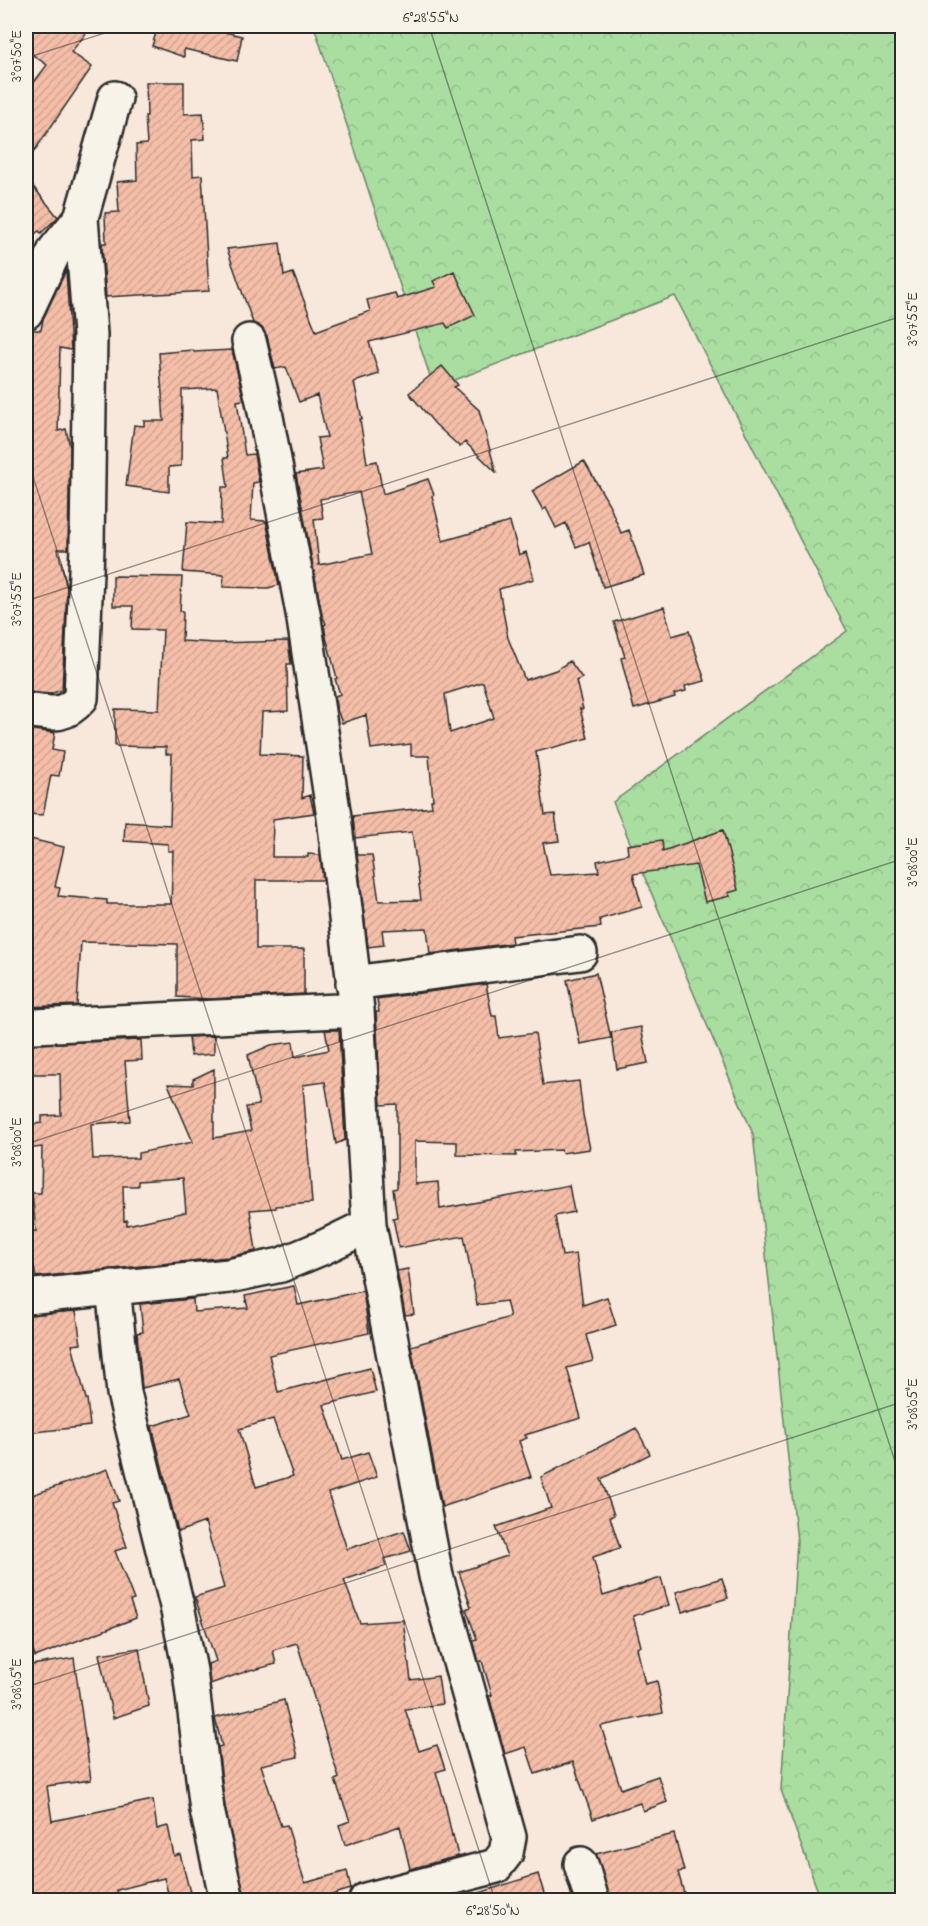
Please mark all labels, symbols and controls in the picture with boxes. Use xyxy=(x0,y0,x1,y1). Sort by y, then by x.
text: 6°28'55"N xyxy=(403,7,459,29)
text: 3°07'50"E xyxy=(6,30,28,82)
text: 3°07'55"E xyxy=(902,292,924,346)
text: 3°07'55"E xyxy=(6,572,28,626)
text: 3°08'00"E xyxy=(902,837,924,887)
text: 3°08'00"E xyxy=(6,1117,28,1167)
text: 3°08'05"E xyxy=(902,1378,924,1430)
text: 3°08'05"E xyxy=(6,1658,28,1710)
text: 6°28'50"N xyxy=(466,1900,520,1922)

